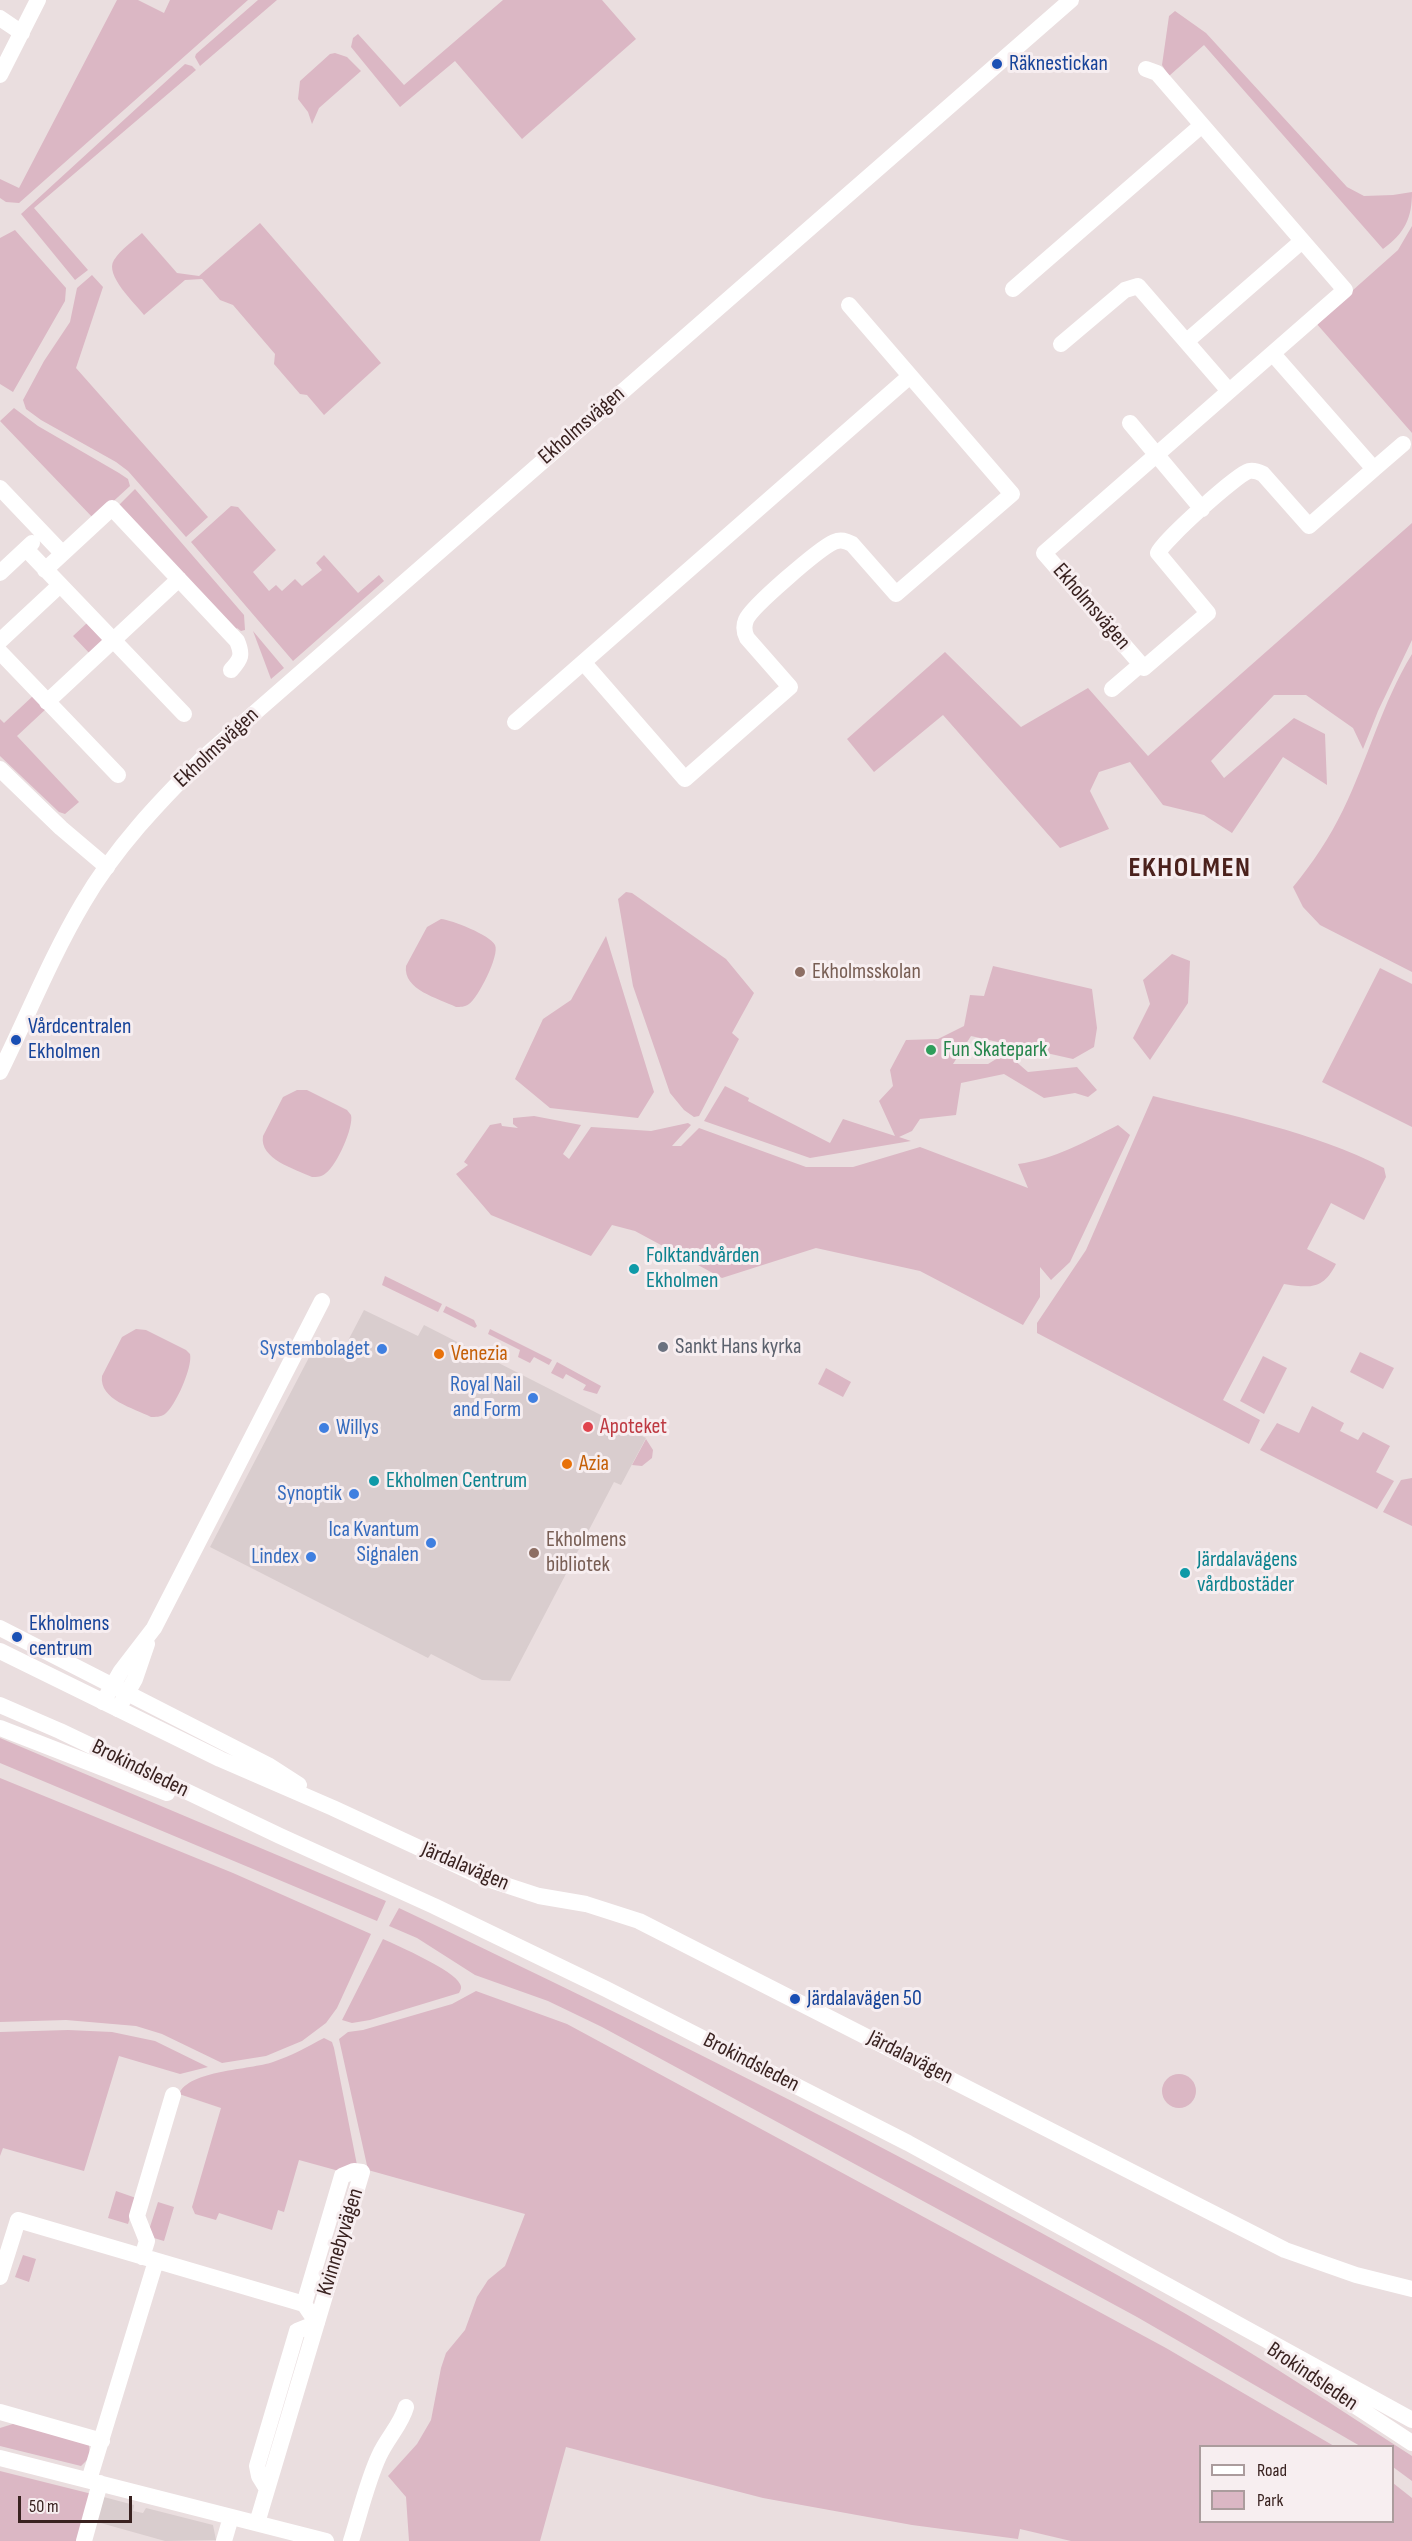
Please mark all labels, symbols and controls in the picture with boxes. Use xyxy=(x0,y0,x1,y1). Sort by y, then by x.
place label: Räknestickan xyxy=(1009,51,1108,77)
marker: Räknestickan xyxy=(990,57,1004,71)
street label: Ekholmsvägen xyxy=(533,381,631,471)
street label: Ekholmsvägen xyxy=(1046,558,1136,656)
street label: Ekholmsvägen xyxy=(169,702,265,794)
district label: EKHOLMEN xyxy=(1128,852,1252,886)
place label: Ekholmsskolan xyxy=(812,959,921,985)
marker: Ekholmsskolan xyxy=(793,965,807,979)
place label: Vårdcentralen Ekholmen xyxy=(28,1014,131,1066)
marker: Vårdcentralen Ekholmen xyxy=(9,1033,23,1047)
place label: Fun Skatepark xyxy=(943,1037,1047,1063)
marker: Fun Skatepark xyxy=(924,1043,938,1057)
place label: Folktandvården Ekholmen xyxy=(646,1243,759,1294)
marker: Folktandvården Ekholmen xyxy=(627,1262,641,1276)
place label: Sankt Hans kyrka xyxy=(675,1334,801,1360)
place label: Systembolaget xyxy=(260,1336,370,1362)
marker: Sankt Hans kyrka xyxy=(656,1340,670,1354)
place label: Venezia xyxy=(451,1341,508,1367)
marker: Systembolaget xyxy=(375,1342,389,1356)
marker: Venezia xyxy=(432,1347,446,1361)
place label: Royal Nail and Form xyxy=(450,1372,521,1424)
marker: Royal Nail and Form xyxy=(526,1391,540,1405)
place label: Apoteket xyxy=(600,1414,667,1440)
place label: Willys xyxy=(336,1415,379,1441)
marker: Apoteket xyxy=(581,1420,595,1434)
marker: Willys xyxy=(317,1421,331,1435)
place label: Azia xyxy=(579,1451,609,1477)
marker: Azia xyxy=(560,1457,574,1471)
place label: Ekholmen Centrum xyxy=(386,1468,527,1494)
marker: Ekholmen Centrum xyxy=(367,1474,381,1488)
place label: Synoptik xyxy=(277,1481,342,1507)
marker: Synoptik xyxy=(347,1487,361,1501)
place label: Ica Kvantum Signalen xyxy=(328,1517,419,1568)
place label: Ekholmens bibliotek xyxy=(546,1527,626,1579)
marker: Ica Kvantum Signalen xyxy=(424,1536,438,1550)
place label: Lindex xyxy=(251,1544,299,1570)
marker: Ekholmens bibliotek xyxy=(527,1546,541,1560)
place label: Järdalavägens vårdbostäder xyxy=(1197,1547,1297,1598)
marker: Lindex xyxy=(304,1550,318,1564)
marker: Järdalavägens vårdbostäder xyxy=(1178,1566,1192,1580)
place label: Ekholmens centrum xyxy=(29,1611,109,1663)
marker: Ekholmens centrum xyxy=(10,1630,24,1644)
street label: Brokindsleden xyxy=(87,1734,193,1804)
street label: Järdalavägen xyxy=(417,1837,513,1897)
place label: Järdalavägen 50 xyxy=(807,1986,922,2012)
marker: Järdalavägen 50 xyxy=(788,1992,802,2006)
street label: Järdalavägen xyxy=(863,2025,957,2091)
street label: Brokindsleden xyxy=(699,2028,803,2098)
street label: Kvinnebyvägen xyxy=(312,2185,370,2299)
street label: Brokindsleden xyxy=(1261,2337,1363,2417)
legend xyxy=(1199,2445,1394,2523)
text: Road xyxy=(1257,2460,1287,2481)
scale bar xyxy=(21,2484,135,2522)
text: Park xyxy=(1257,2490,1283,2511)
text: 50 m xyxy=(29,2496,59,2517)

